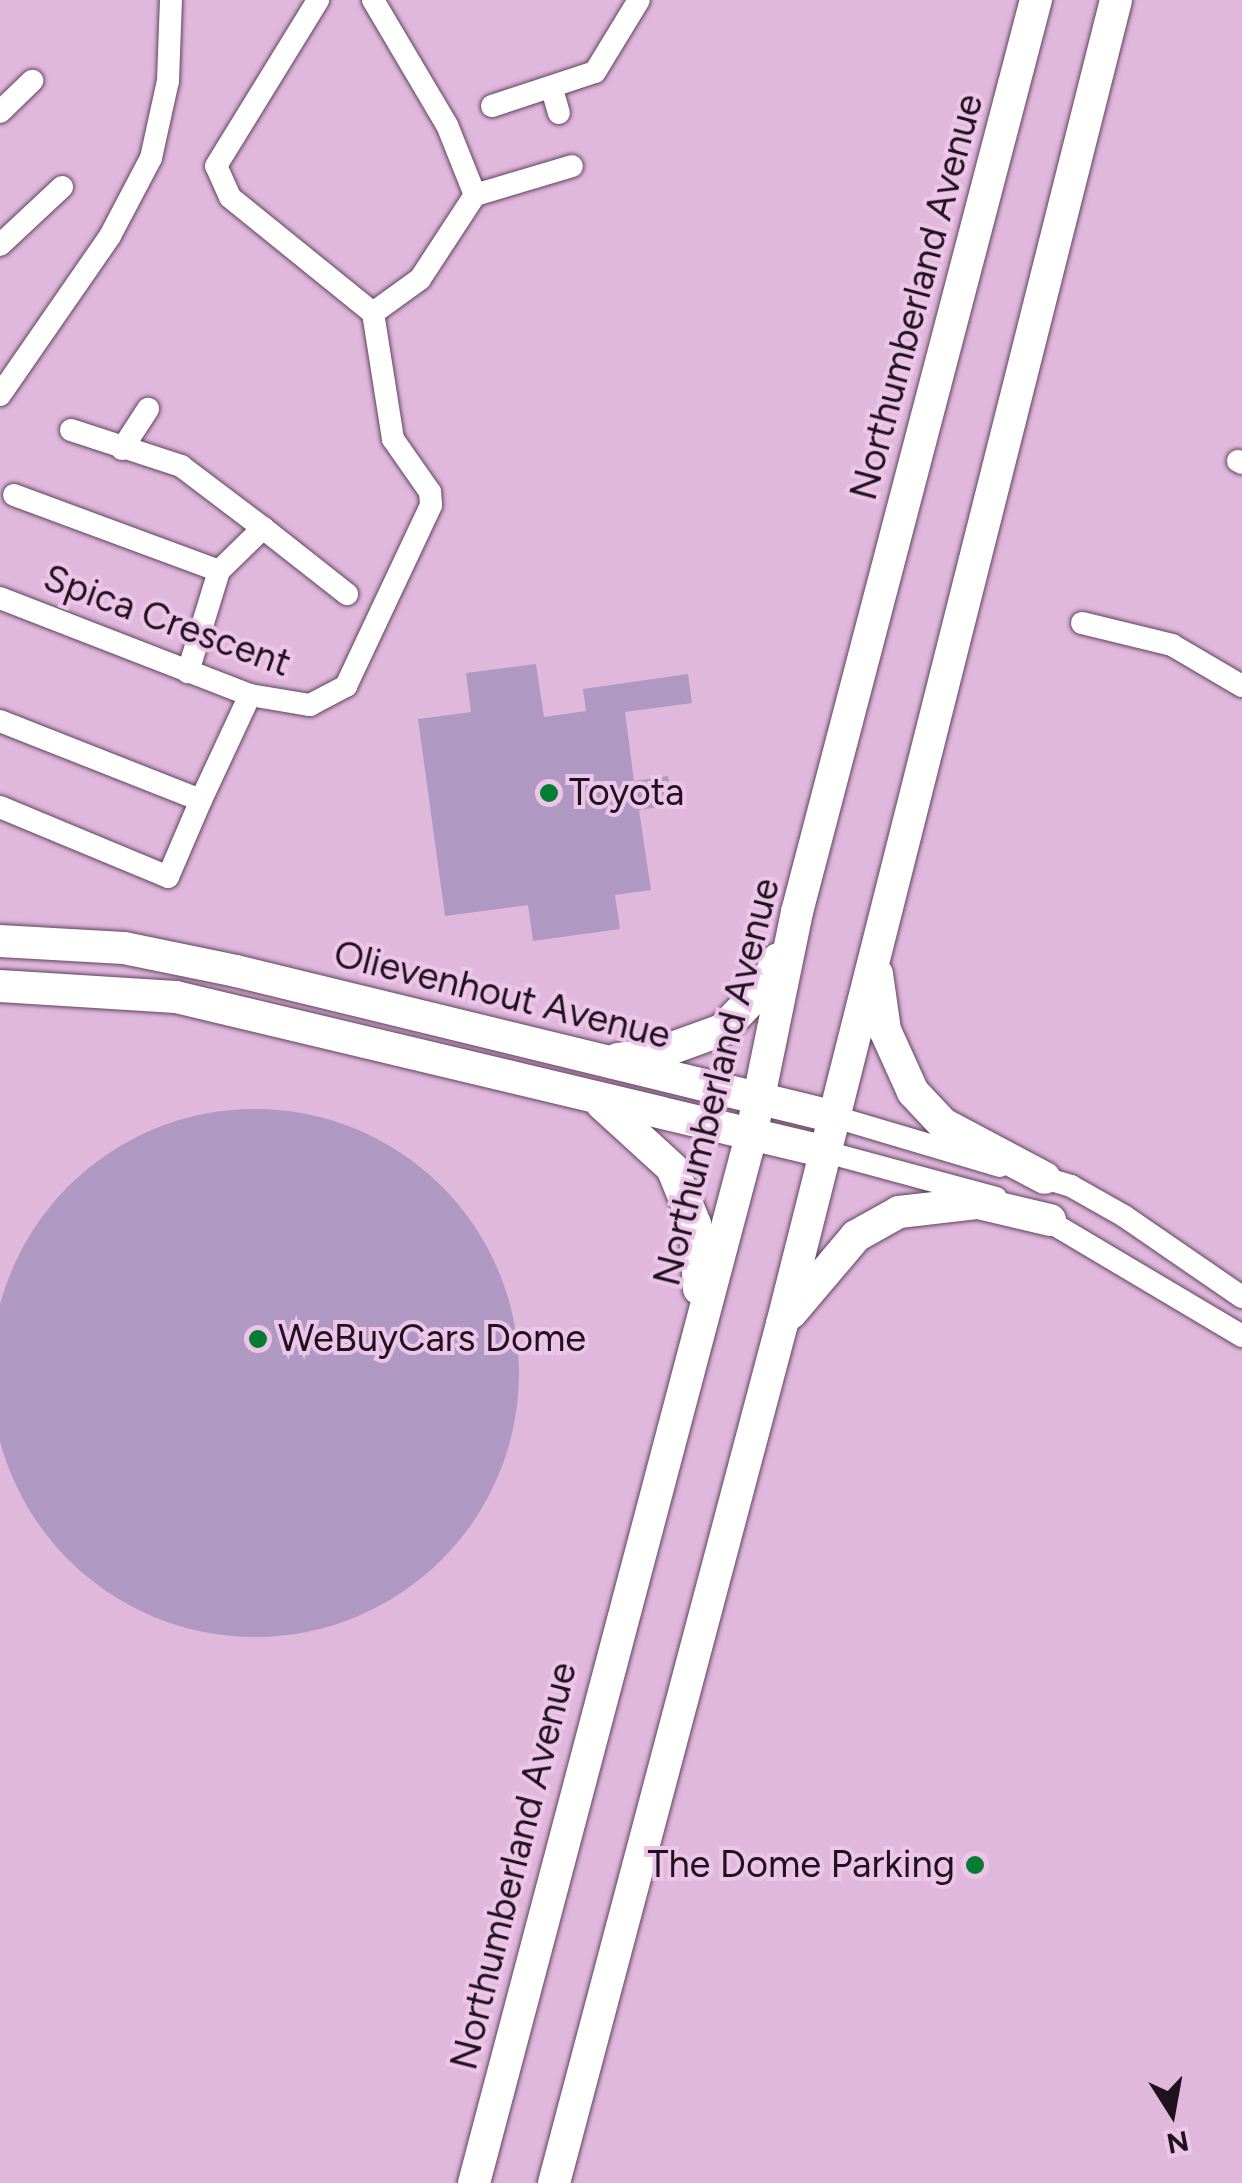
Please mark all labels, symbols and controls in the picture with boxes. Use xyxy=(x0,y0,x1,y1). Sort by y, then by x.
street label: Northumberland Avenue xyxy=(841,89,993,505)
street label: Spica Crescent xyxy=(37,555,297,687)
place label: Toyota xyxy=(569,770,684,816)
marker: Toyota xyxy=(538,782,560,804)
street label: Northumberland Avenue xyxy=(644,874,790,1290)
street label: Olievenhout Avenue xyxy=(329,931,675,1059)
place label: WeBuyCars Dome xyxy=(278,1316,586,1362)
marker: WeBuyCars Dome xyxy=(247,1328,269,1350)
street label: Northumberland Avenue xyxy=(441,1658,587,2074)
place label: The Dome Parking xyxy=(647,1842,955,1888)
marker: The Dome Parking xyxy=(964,1854,986,1876)
north arrow xyxy=(1122,2063,1222,2163)
text: N xyxy=(1164,2124,1192,2161)

